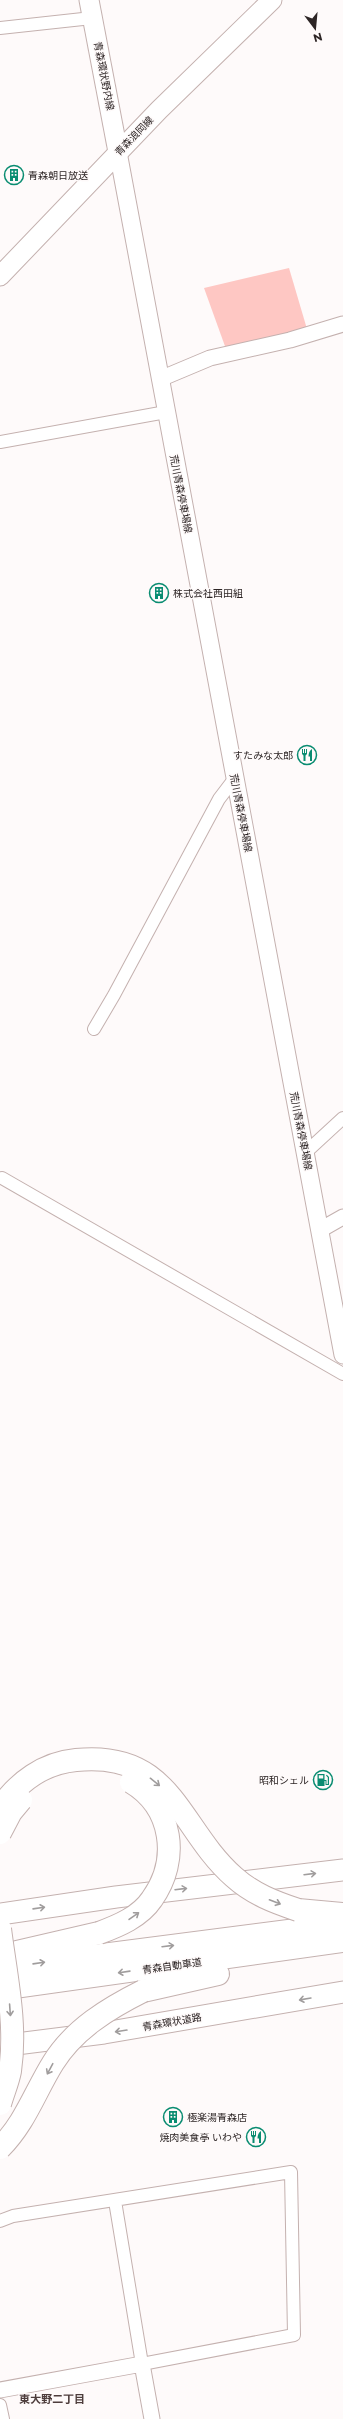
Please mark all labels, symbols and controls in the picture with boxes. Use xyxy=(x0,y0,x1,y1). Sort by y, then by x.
north arrow xyxy=(295,8,335,48)
text: N xyxy=(312,30,324,46)
street label: 青森環状野内線 xyxy=(91,40,117,112)
street label: 青森浪岡線 xyxy=(112,114,156,158)
building icon: 青森朝日放送 xyxy=(3,164,25,186)
place label: 青森朝日放送 xyxy=(28,169,88,182)
street label: 荒川青森停車場線 xyxy=(167,453,195,535)
building icon: 株式会社西田組 xyxy=(148,582,170,604)
place label: 株式会社西田組 xyxy=(173,587,243,600)
restaurant icon: すたみな太郎 xyxy=(296,744,318,766)
place label: すたみな太郎 xyxy=(233,749,293,762)
street label: 荒川青森停車場線 xyxy=(227,772,255,854)
street label: 荒川青森停車場線 xyxy=(287,1090,315,1172)
fuel station icon: 昭和シェル xyxy=(312,1769,334,1791)
place label: 昭和シェル xyxy=(259,1774,309,1787)
one-way arrow xyxy=(150,1778,161,1786)
one-way arrow xyxy=(303,1870,316,1877)
one-way arrow xyxy=(174,1885,187,1893)
one-way arrow xyxy=(268,1898,280,1906)
one-way arrow xyxy=(32,1904,45,1912)
one-way arrow xyxy=(128,1912,139,1920)
one-way arrow xyxy=(161,1942,174,1950)
street label: 青森自動車道 xyxy=(141,1955,203,1977)
one-way arrow xyxy=(32,1959,45,1967)
one-way arrow xyxy=(118,1968,131,1976)
one-way arrow xyxy=(299,1995,312,2003)
one-way arrow xyxy=(7,2003,14,2016)
street label: 青森環状道路 xyxy=(141,2010,203,2034)
one-way arrow xyxy=(115,2027,128,2035)
one-way arrow xyxy=(46,2062,53,2074)
building icon: 極楽湯青森店 xyxy=(162,2106,184,2128)
place label: 極楽湯青森店 xyxy=(187,2111,247,2124)
restaurant icon: 焼肉美食亭 いわや xyxy=(245,2126,267,2148)
place label: 焼肉美食亭 いわや xyxy=(159,2131,242,2144)
district label: 東大野二丁目 xyxy=(19,2392,85,2406)

